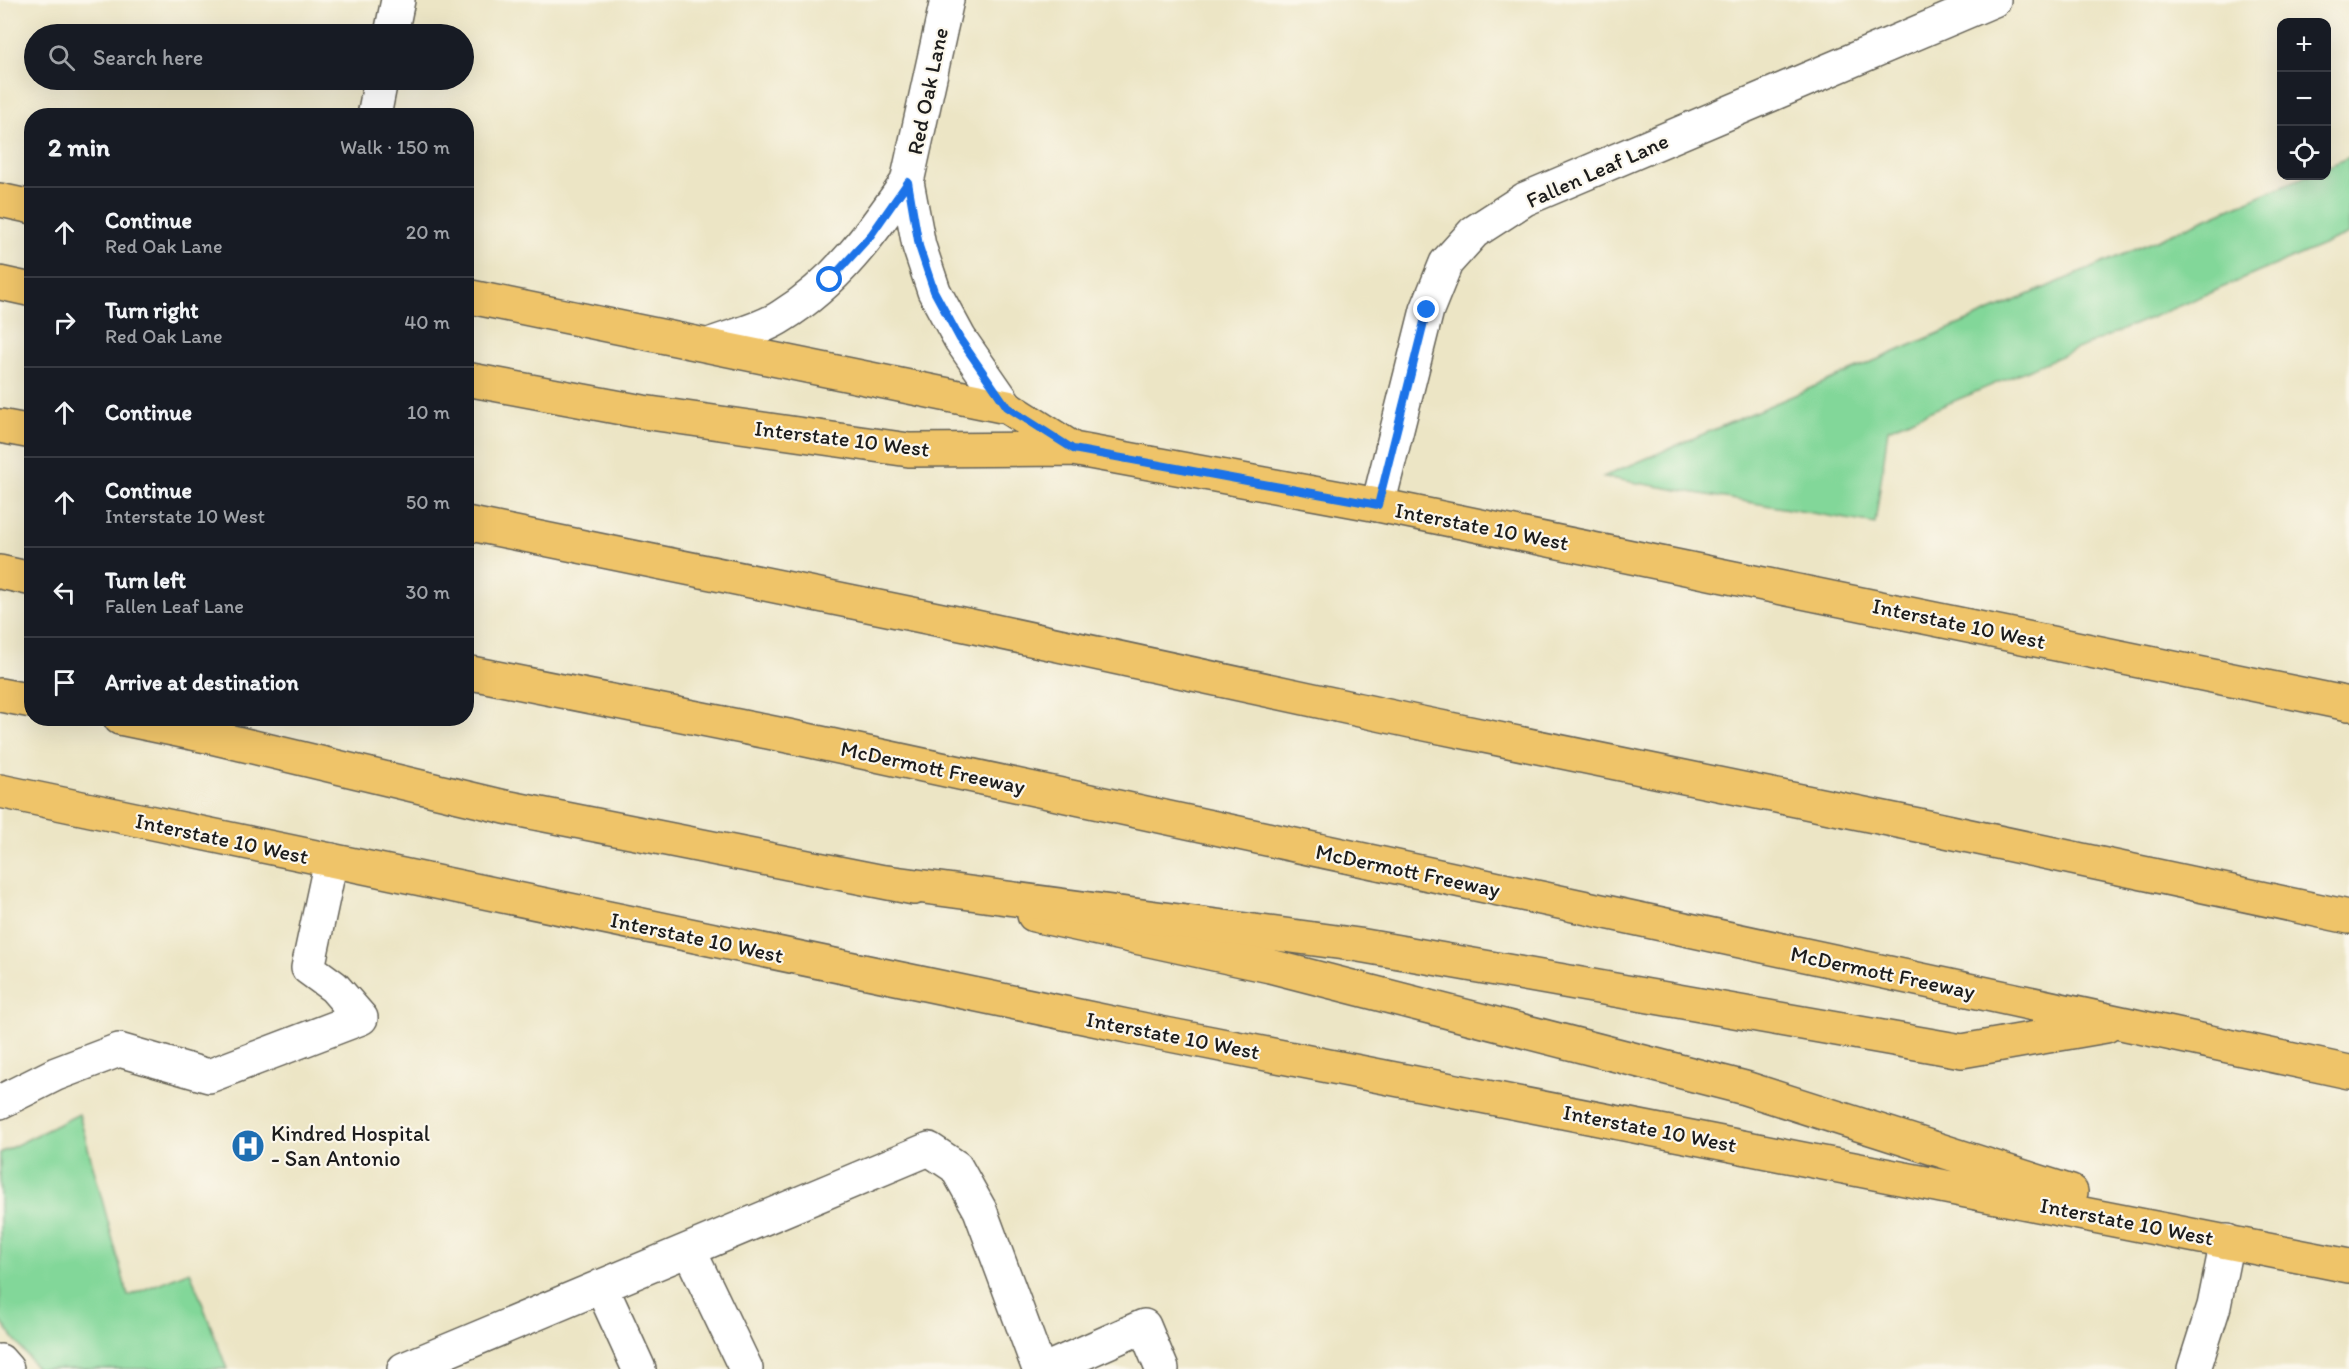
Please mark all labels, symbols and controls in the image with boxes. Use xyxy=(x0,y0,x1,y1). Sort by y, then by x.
map controls xyxy=(2277,18,2331,180)
button: + xyxy=(2277,18,2331,72)
search box xyxy=(24,24,474,90)
street label: Red Oak Lane xyxy=(901,25,954,157)
icon: search xyxy=(45,41,78,74)
text: Search here xyxy=(93,44,203,71)
button: − xyxy=(2277,72,2331,126)
button: locate xyxy=(2277,126,2331,180)
street label: Fallen Leaf Lane xyxy=(1522,127,1673,214)
text: 2 min xyxy=(48,131,110,163)
text: Walk · 150 m xyxy=(340,135,450,159)
text: Continue xyxy=(105,207,192,234)
icon: ahead xyxy=(48,216,81,249)
text: 20 m xyxy=(406,220,450,244)
text: Red Oak Lane xyxy=(105,234,222,258)
route start xyxy=(816,266,842,292)
route end xyxy=(1413,296,1439,322)
text: Turn right xyxy=(105,297,199,324)
icon: right xyxy=(48,306,81,339)
text: 40 m xyxy=(404,310,450,334)
text: Red Oak Lane xyxy=(105,324,222,348)
icon: ahead xyxy=(48,396,81,429)
text: Continue xyxy=(105,399,192,426)
text: 10 m xyxy=(407,400,450,424)
street label: Interstate 10 West xyxy=(753,414,931,463)
text: Continue xyxy=(105,477,192,504)
icon: ahead xyxy=(48,486,81,519)
text: 50 m xyxy=(406,490,450,514)
street label: Interstate 10 West xyxy=(1393,496,1571,557)
text: Interstate 10 West xyxy=(105,504,265,528)
text: Turn left xyxy=(105,567,186,594)
icon: left xyxy=(48,576,81,609)
text: 30 m xyxy=(405,580,450,604)
street label: Interstate 10 West xyxy=(1870,592,2048,655)
text: Fallen Leaf Lane xyxy=(105,594,244,618)
icon: arrive xyxy=(48,666,81,699)
text: Arrive at destination xyxy=(105,669,299,696)
street label: McDermott Freeway xyxy=(838,735,1028,800)
street label: Interstate 10 West xyxy=(133,807,311,870)
street label: McDermott Freeway xyxy=(1313,838,1503,903)
street label: Interstate 10 West xyxy=(608,906,786,969)
street label: McDermott Freeway xyxy=(1788,940,1978,1005)
street label: Interstate 10 West xyxy=(1084,1005,1262,1066)
street label: Interstate 10 West xyxy=(1561,1098,1739,1159)
place label: Kindred Hospital - San Antonio xyxy=(271,1120,430,1172)
hospital icon: Kindred Hospital - San Antonio xyxy=(230,1128,266,1164)
street label: Interstate 10 West xyxy=(2038,1191,2216,1252)

